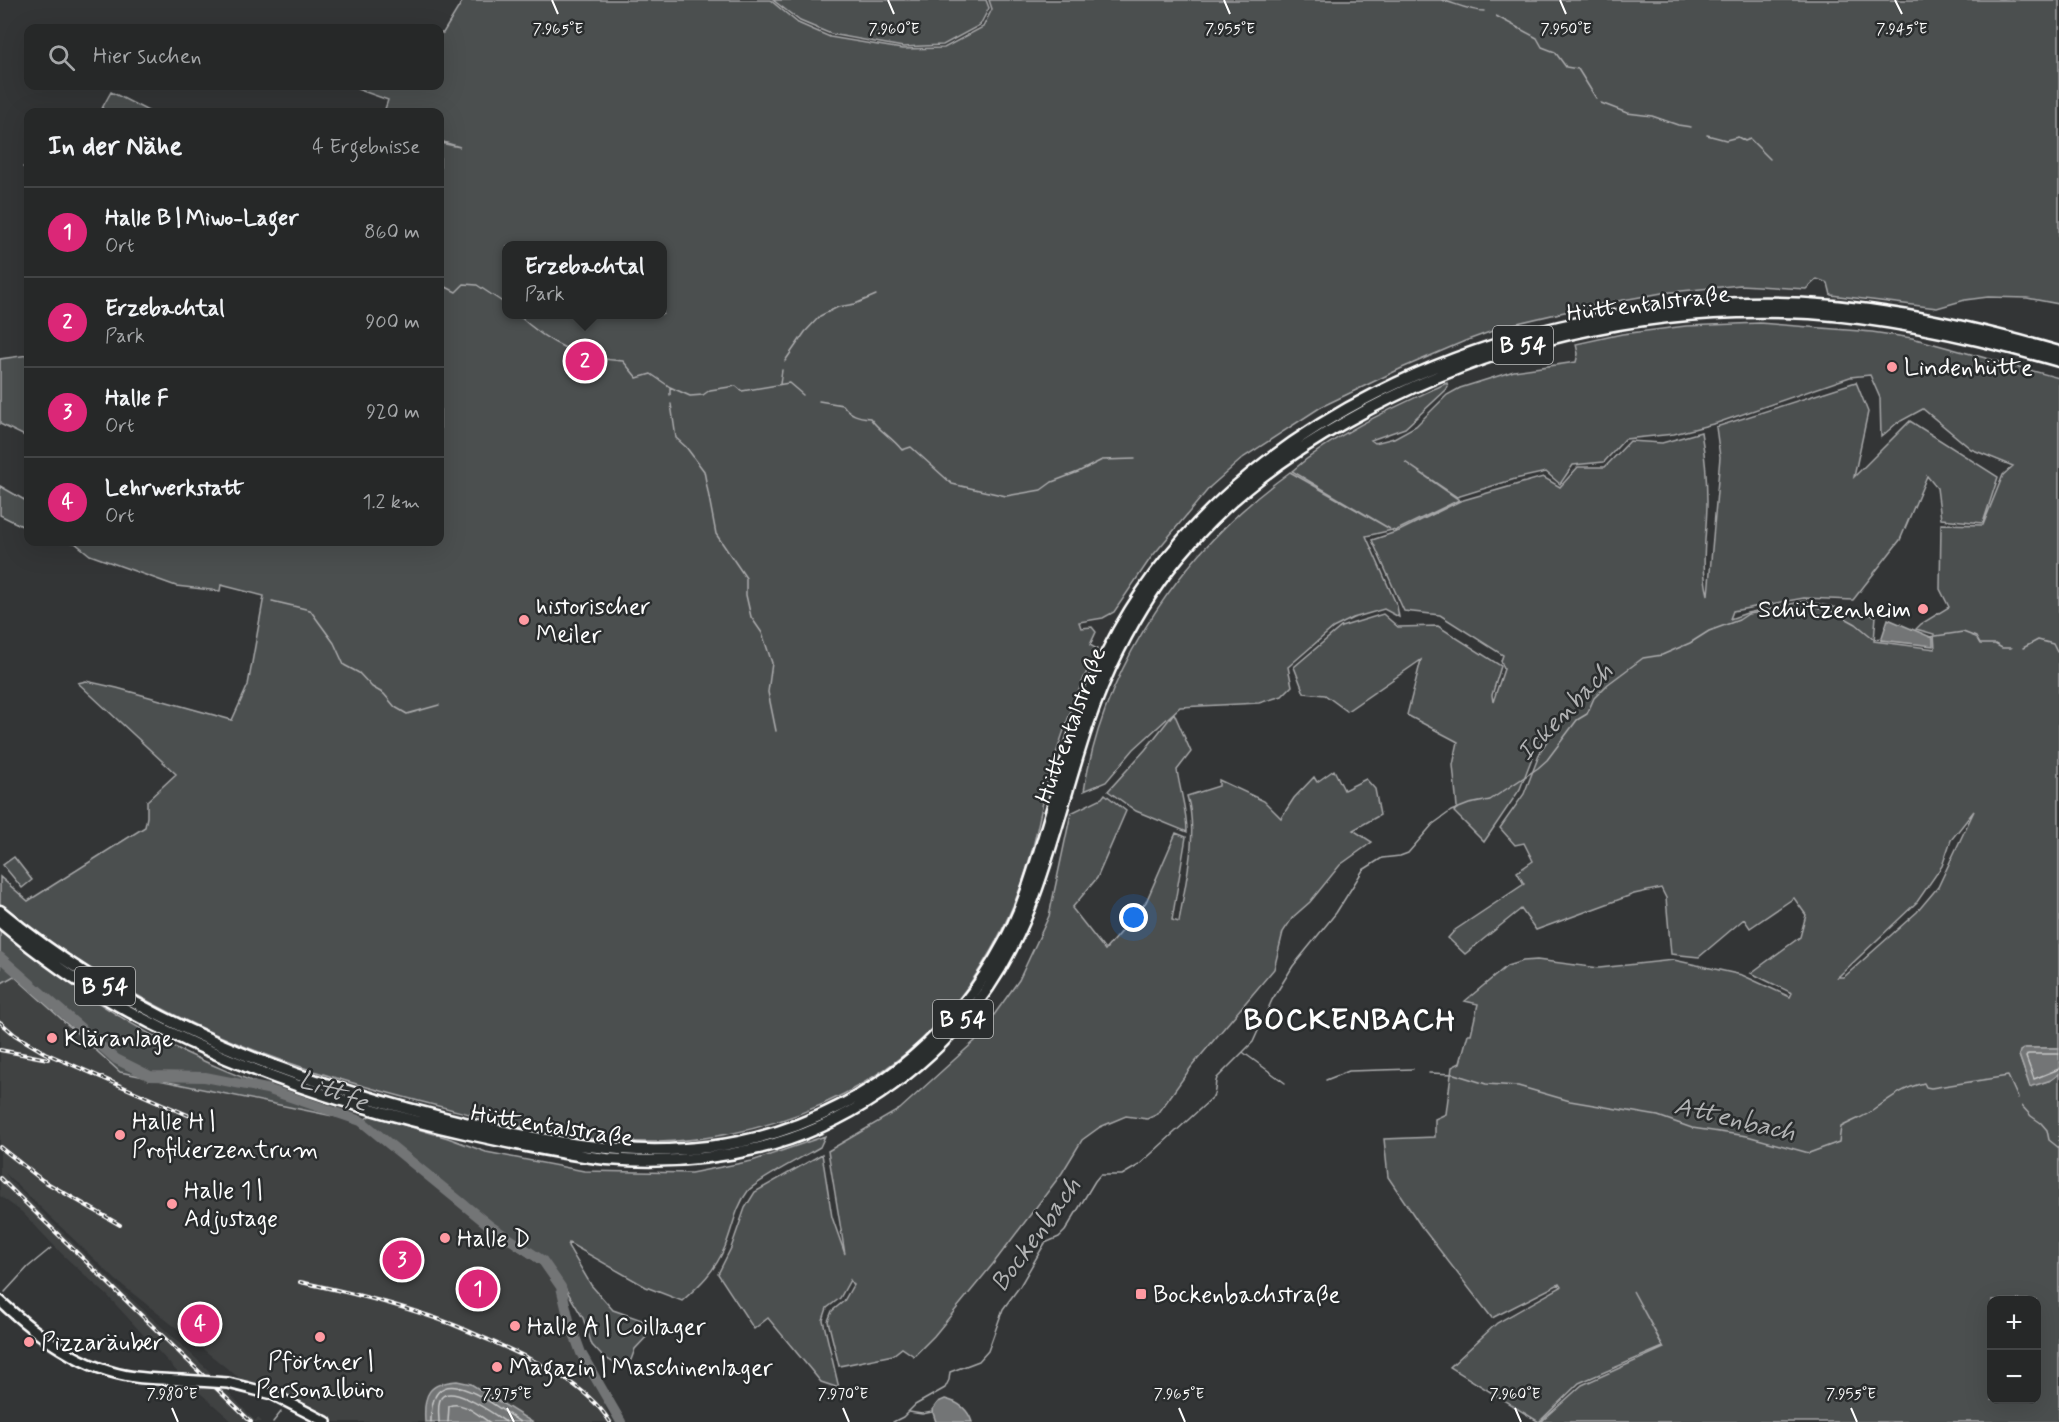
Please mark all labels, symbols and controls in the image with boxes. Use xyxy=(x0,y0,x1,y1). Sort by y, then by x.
text: 7.965°E xyxy=(533,20,583,40)
text: 7.960°E xyxy=(868,20,920,40)
text: 7.955°E xyxy=(1205,20,1255,40)
text: 7.950°E xyxy=(1541,20,1592,40)
text: 7.945°E xyxy=(1876,20,1928,40)
search box xyxy=(24,24,444,90)
icon: search xyxy=(45,41,78,74)
text: Hier suchen xyxy=(93,43,202,71)
text: In der Nähe xyxy=(48,130,182,164)
text: 4 Ergebnisse xyxy=(312,134,420,161)
text: Halle B | Miwo-Lager xyxy=(105,205,299,233)
text: 1 xyxy=(63,219,72,246)
text: 860 m xyxy=(364,219,420,246)
text: Ort xyxy=(105,233,134,260)
popup xyxy=(502,241,667,319)
text: Erzebachtal xyxy=(525,253,644,281)
street label: Hüttentalstraße xyxy=(1565,279,1732,330)
text: Park xyxy=(525,281,564,308)
text: Erzebachtal xyxy=(105,295,225,323)
text: 2 xyxy=(63,309,72,336)
text: 900 m xyxy=(365,309,420,336)
text: Park xyxy=(105,323,145,350)
road number: B 54 xyxy=(1493,326,1553,364)
pin: 2 xyxy=(566,338,604,384)
place label: Lindenhütte xyxy=(1904,353,2033,384)
marker: Lindenhütte xyxy=(1885,360,1899,374)
text: Halle F xyxy=(105,385,169,413)
text: 3 xyxy=(63,399,72,426)
text: 920 m xyxy=(366,399,420,426)
text: Ort xyxy=(105,413,134,440)
text: Lehrwerkstatt xyxy=(105,475,244,503)
text: 4 xyxy=(62,489,73,516)
text: 1.2 km xyxy=(363,489,420,516)
text: Ort xyxy=(105,503,134,530)
place label: historischer Meiler xyxy=(536,592,651,651)
place label: Schützenheim xyxy=(1758,595,1911,626)
marker: Schützenheim xyxy=(1916,602,1930,616)
marker: historischer Meiler xyxy=(517,613,531,627)
street label: Hüttentalstraße xyxy=(1029,643,1114,808)
water label: Ickenbach xyxy=(1510,656,1621,769)
your location xyxy=(1119,903,1148,932)
road number: B 54 xyxy=(75,967,135,1005)
road number: B 54 xyxy=(933,1000,993,1038)
district label: BOCKENBACH xyxy=(1244,1001,1456,1040)
place label: Kläranlage xyxy=(64,1024,173,1055)
marker: Kläranlage xyxy=(45,1031,59,1045)
water label: Littfe xyxy=(294,1063,374,1121)
water label: Attenbach xyxy=(1671,1090,1798,1150)
street label: Hüttentalstraße xyxy=(468,1098,635,1155)
place label: Halle H | Profilierzentrum xyxy=(132,1107,318,1166)
marker: Halle H | Profilierzentrum xyxy=(113,1128,127,1142)
water label: Bockenbach xyxy=(984,1171,1090,1299)
place label: Halle 1 | Adjustage xyxy=(184,1176,278,1235)
marker: Halle 1 | Adjustage xyxy=(165,1197,179,1211)
place label: Halle D xyxy=(457,1224,530,1255)
marker: Halle D xyxy=(438,1231,452,1245)
pin: 3 xyxy=(382,1238,422,1282)
pin: 1 xyxy=(458,1266,498,1312)
place label: Bockenbachstraße xyxy=(1153,1280,1341,1311)
marker: Bockenbachstraße xyxy=(1134,1287,1148,1301)
map controls xyxy=(1987,1296,2041,1404)
button: + xyxy=(1987,1296,2041,1350)
pin: 4 xyxy=(180,1302,220,1346)
place label: Halle A | Coillager xyxy=(527,1312,706,1343)
marker: Halle A | Coillager xyxy=(508,1319,522,1333)
place label: Pizzaräuber xyxy=(41,1328,163,1359)
marker: Pförtner | Personalbüro xyxy=(313,1330,327,1344)
marker: Pizzaräuber xyxy=(22,1335,36,1349)
place label: Pförtner | Personalbüro xyxy=(256,1347,384,1406)
button: − xyxy=(1987,1350,2041,1404)
place label: Magazin | Maschinenlager xyxy=(509,1353,773,1387)
marker: Magazin | Maschinenlager xyxy=(490,1360,504,1374)
text: 7.980°E xyxy=(146,1385,198,1405)
text: 7.975°E xyxy=(482,1385,532,1405)
text: 7.970°E xyxy=(818,1385,868,1405)
text: 7.965°E xyxy=(1154,1385,1204,1405)
text: 7.960°E xyxy=(1489,1385,1541,1405)
text: 7.955°E xyxy=(1826,1385,1876,1405)

